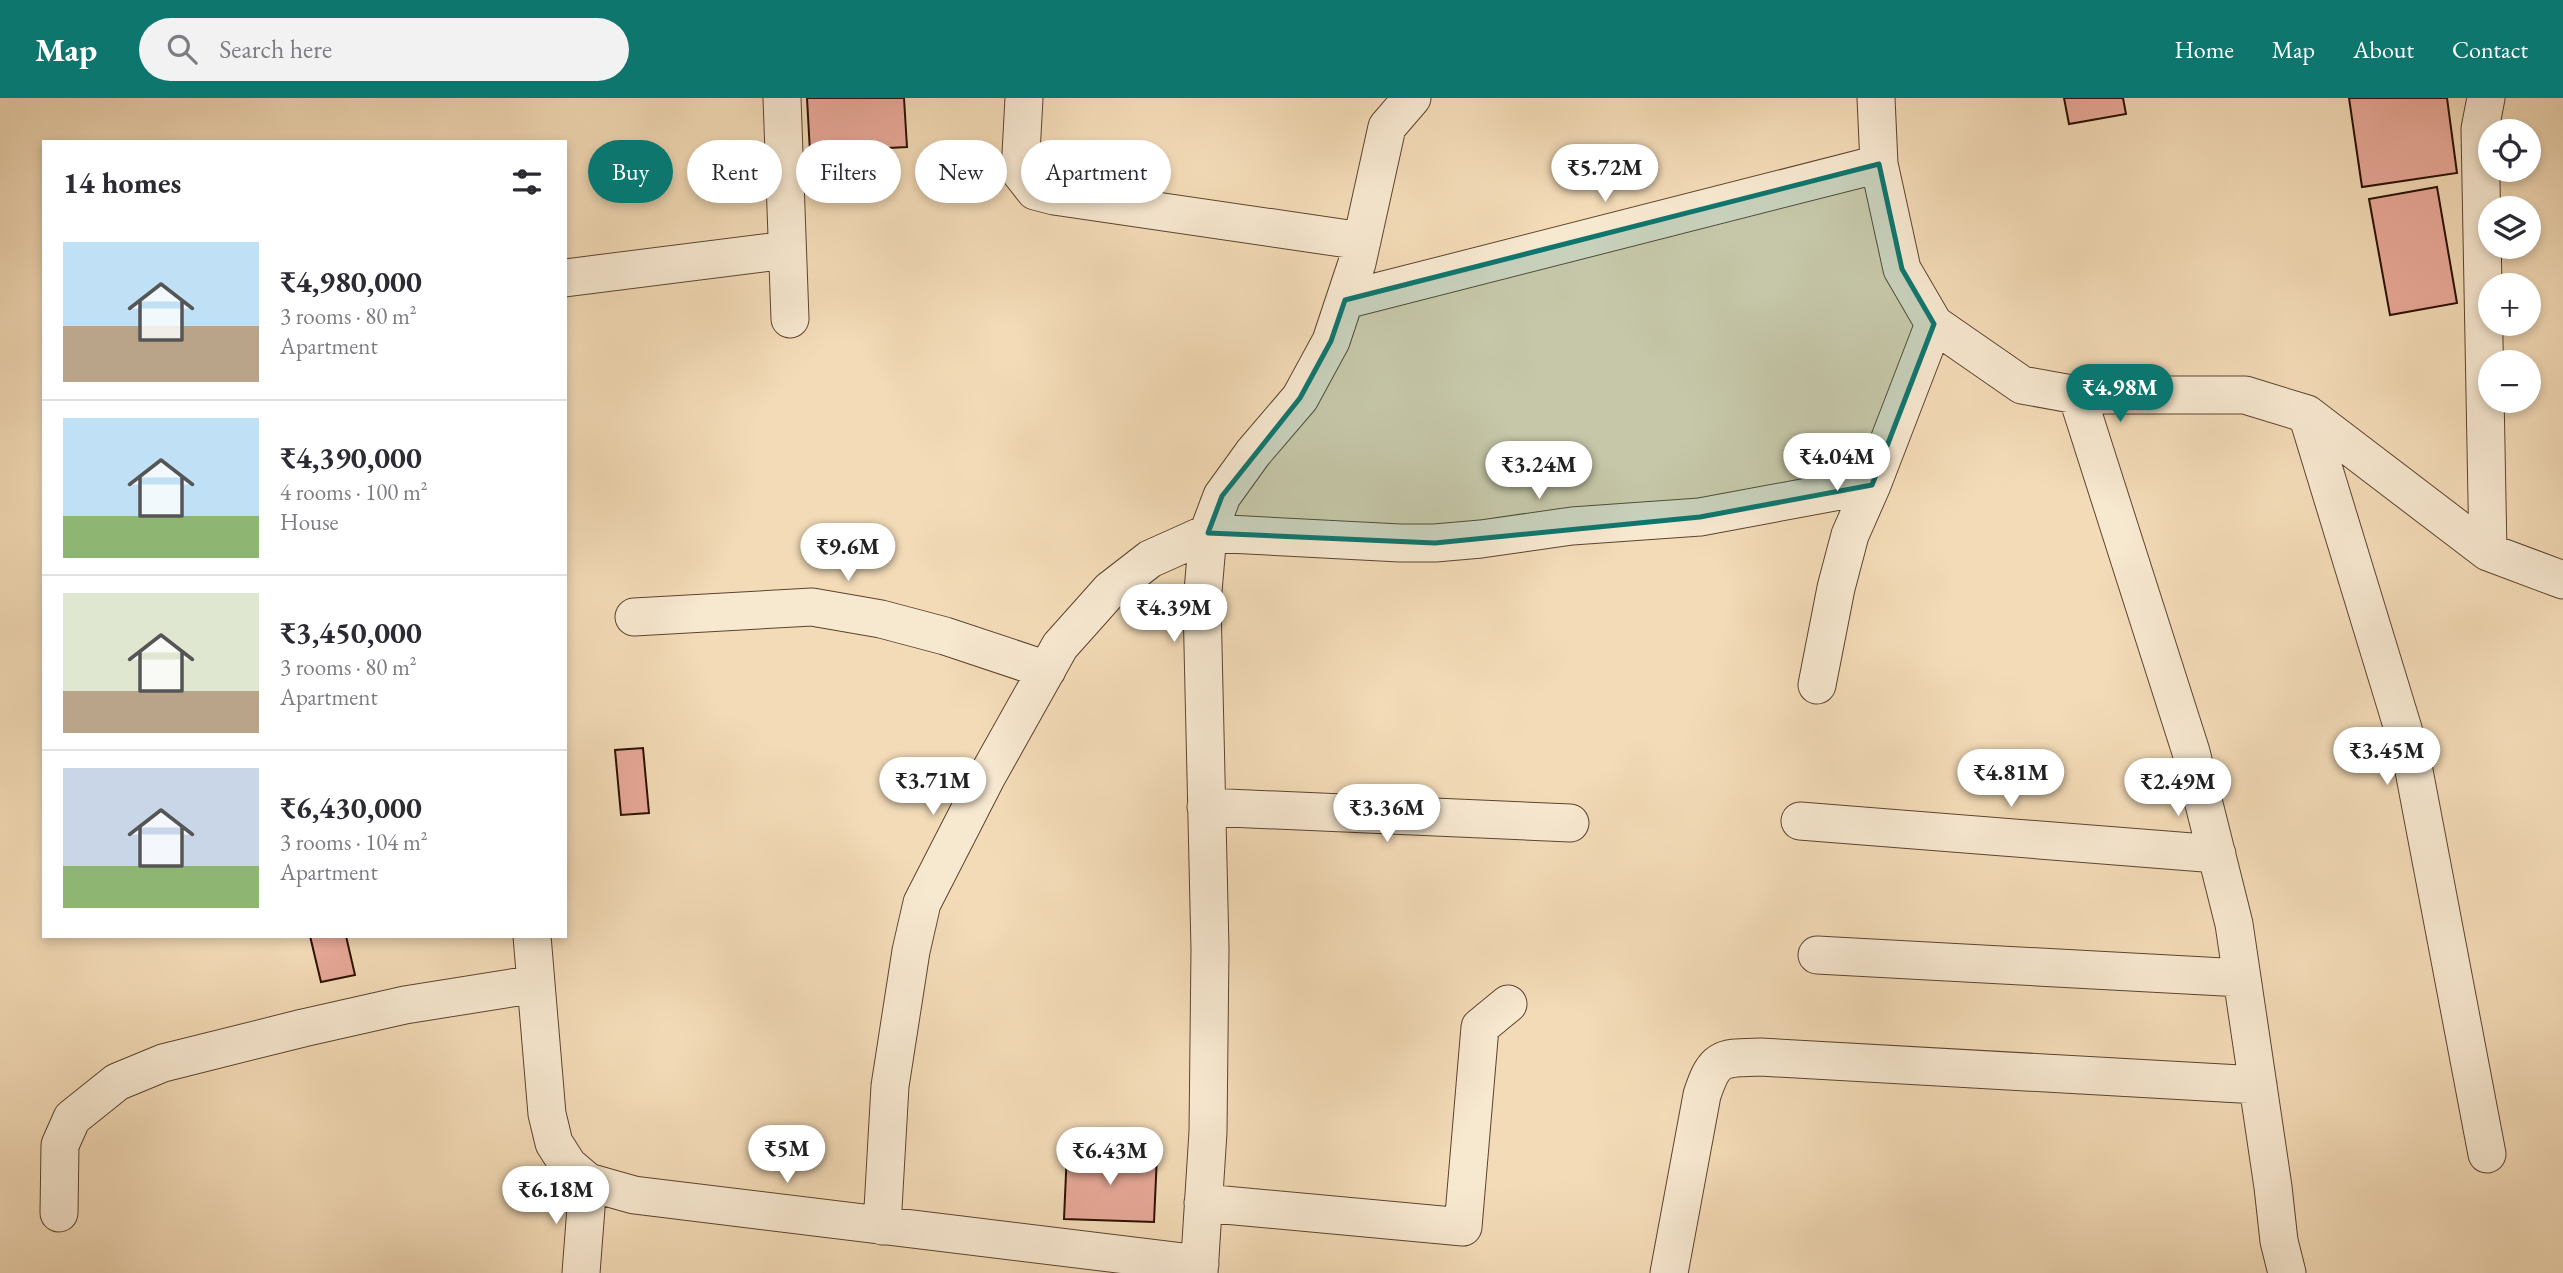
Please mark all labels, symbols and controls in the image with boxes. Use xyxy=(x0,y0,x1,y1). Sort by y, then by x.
search box xyxy=(139,18,629,81)
text: Map xyxy=(35,28,97,71)
icon: search xyxy=(163,30,201,68)
text: Search here xyxy=(219,32,332,66)
text: Home xyxy=(2174,34,2234,65)
text: Map xyxy=(2272,34,2315,65)
text: About xyxy=(2353,34,2414,65)
text: Contact xyxy=(2452,34,2528,65)
map controls xyxy=(2478,119,2541,413)
button: locate xyxy=(2478,119,2541,182)
chip: Buy xyxy=(588,140,673,203)
chip: Rent xyxy=(687,140,782,203)
chip: Filters xyxy=(796,140,901,203)
chip: New xyxy=(915,140,1007,203)
chip: Apartment xyxy=(1021,140,1171,203)
pin: ₹5.72M xyxy=(1548,144,1662,204)
text: ₹5.72M xyxy=(1567,152,1643,182)
text: 14 homes xyxy=(63,163,181,202)
icon: filters xyxy=(508,163,546,201)
button: layers xyxy=(2478,196,2541,259)
text: ₹4,980,000 xyxy=(280,262,422,301)
icon: home xyxy=(119,270,203,354)
button: + xyxy=(2478,273,2541,336)
text: 3 rooms · 80 m² xyxy=(280,301,417,331)
text: Apartment xyxy=(280,331,378,361)
button: − xyxy=(2478,350,2541,413)
pin: ₹4.98M xyxy=(2063,364,2177,424)
text: ₹4.98M xyxy=(2082,372,2158,402)
pin: ₹4.04M xyxy=(1780,434,1894,493)
text: ₹4,390,000 xyxy=(280,438,422,477)
text: ₹4.04M xyxy=(1799,441,1875,471)
pin: ₹3.24M xyxy=(1482,442,1596,501)
icon: home xyxy=(119,446,203,530)
text: ₹3.24M xyxy=(1501,449,1577,479)
text: 4 rooms · 100 m² xyxy=(280,477,428,507)
text: House xyxy=(280,507,339,537)
pin: ₹9.6M xyxy=(799,524,897,583)
text: ₹9.6M xyxy=(816,531,880,561)
pin: ₹4.39M xyxy=(1117,584,1231,644)
text: ₹4.39M xyxy=(1136,592,1212,622)
text: ₹3,450,000 xyxy=(280,613,422,652)
icon: home xyxy=(119,621,203,705)
text: 3 rooms · 80 m² xyxy=(280,652,417,682)
text: Apartment xyxy=(280,682,378,712)
pin: ₹3.45M xyxy=(2330,728,2444,787)
text: ₹3.45M xyxy=(2349,735,2425,765)
pin: ₹4.81M xyxy=(1954,750,2068,809)
text: ₹4.81M xyxy=(1973,757,2049,787)
pin: ₹3.71M xyxy=(876,758,990,817)
pin: ₹2.49M xyxy=(2121,758,2235,818)
text: ₹3.71M xyxy=(895,765,971,795)
text: ₹2.49M xyxy=(2140,766,2216,796)
pin: ₹3.36M xyxy=(1330,784,1444,844)
text: ₹6,430,000 xyxy=(280,788,422,827)
text: ₹3.36M xyxy=(1349,792,1425,822)
icon: home xyxy=(119,796,203,880)
text: 3 rooms · 104 m² xyxy=(280,827,428,857)
text: Apartment xyxy=(280,857,378,887)
pin: ₹5M xyxy=(753,1126,821,1185)
pin: ₹6.43M xyxy=(1053,1128,1167,1187)
text: ₹5M xyxy=(764,1133,810,1163)
text: ₹6.43M xyxy=(1072,1135,1148,1165)
pin: ₹6.18M xyxy=(499,1166,613,1226)
text: ₹6.18M xyxy=(518,1174,594,1204)

